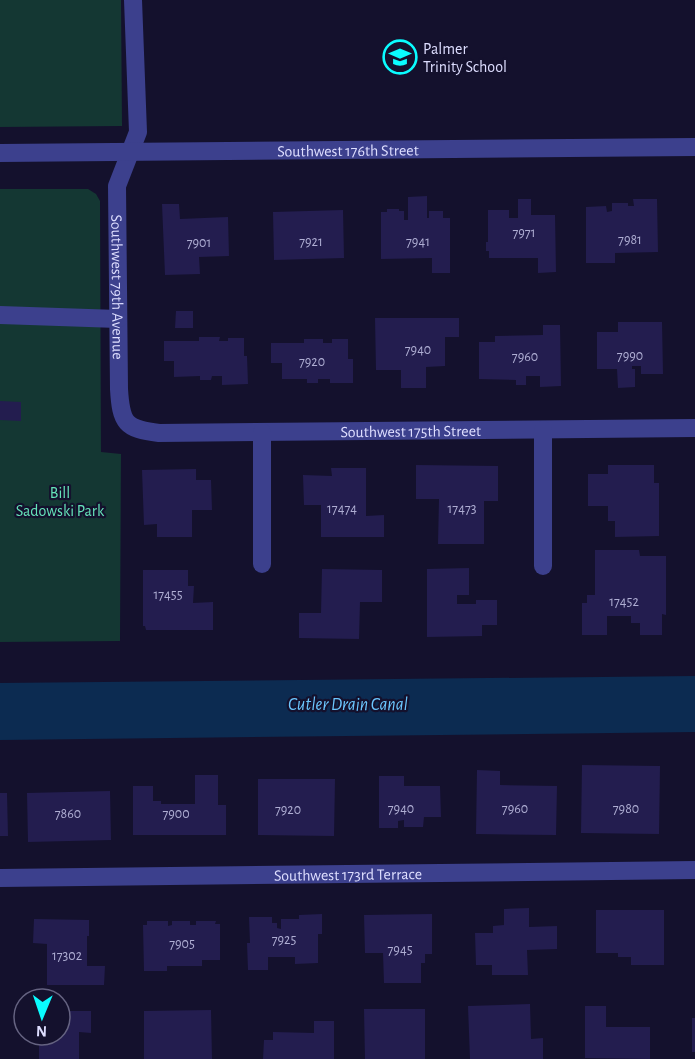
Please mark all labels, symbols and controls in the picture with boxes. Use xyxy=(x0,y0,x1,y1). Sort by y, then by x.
school or university icon: Palmer Trinity School xyxy=(382,39,418,75)
place label: Palmer Trinity School xyxy=(423,41,507,76)
street label: Southwest 176th Street xyxy=(277,142,419,160)
street label: Southwest 79th Avenue xyxy=(108,214,126,360)
house number: 7971 xyxy=(512,226,536,240)
house number: 7981 xyxy=(618,233,642,247)
house number: 7921 xyxy=(299,235,323,249)
house number: 7941 xyxy=(406,235,430,249)
house number: 7901 xyxy=(187,236,211,250)
house number: 7940 xyxy=(405,343,431,357)
house number: 7990 xyxy=(617,349,643,363)
house number: 7960 xyxy=(512,350,538,364)
house number: 7920 xyxy=(299,355,325,369)
street label: Southwest 175th Street xyxy=(340,423,481,440)
park label: Bill Sadowski Park xyxy=(16,485,105,519)
house number: 17474 xyxy=(327,502,357,516)
house number: 17473 xyxy=(448,502,477,516)
house number: 17455 xyxy=(153,588,183,602)
house number: 17452 xyxy=(609,595,639,609)
water label: Cutler Drain Canal xyxy=(288,696,408,714)
house number: 7940 xyxy=(388,802,414,816)
house number: 7960 xyxy=(502,802,528,816)
house number: 7980 xyxy=(613,802,639,816)
house number: 7920 xyxy=(275,803,301,817)
house number: 7860 xyxy=(55,807,81,821)
house number: 7900 xyxy=(162,807,190,821)
street label: Southwest 173rd Terrace xyxy=(274,866,422,884)
house number: 7925 xyxy=(272,933,296,947)
house number: 7905 xyxy=(169,937,195,951)
house number: 7945 xyxy=(387,943,413,957)
house number: 17302 xyxy=(52,949,82,963)
north arrow xyxy=(12,987,72,1047)
text: N xyxy=(36,1023,47,1039)

